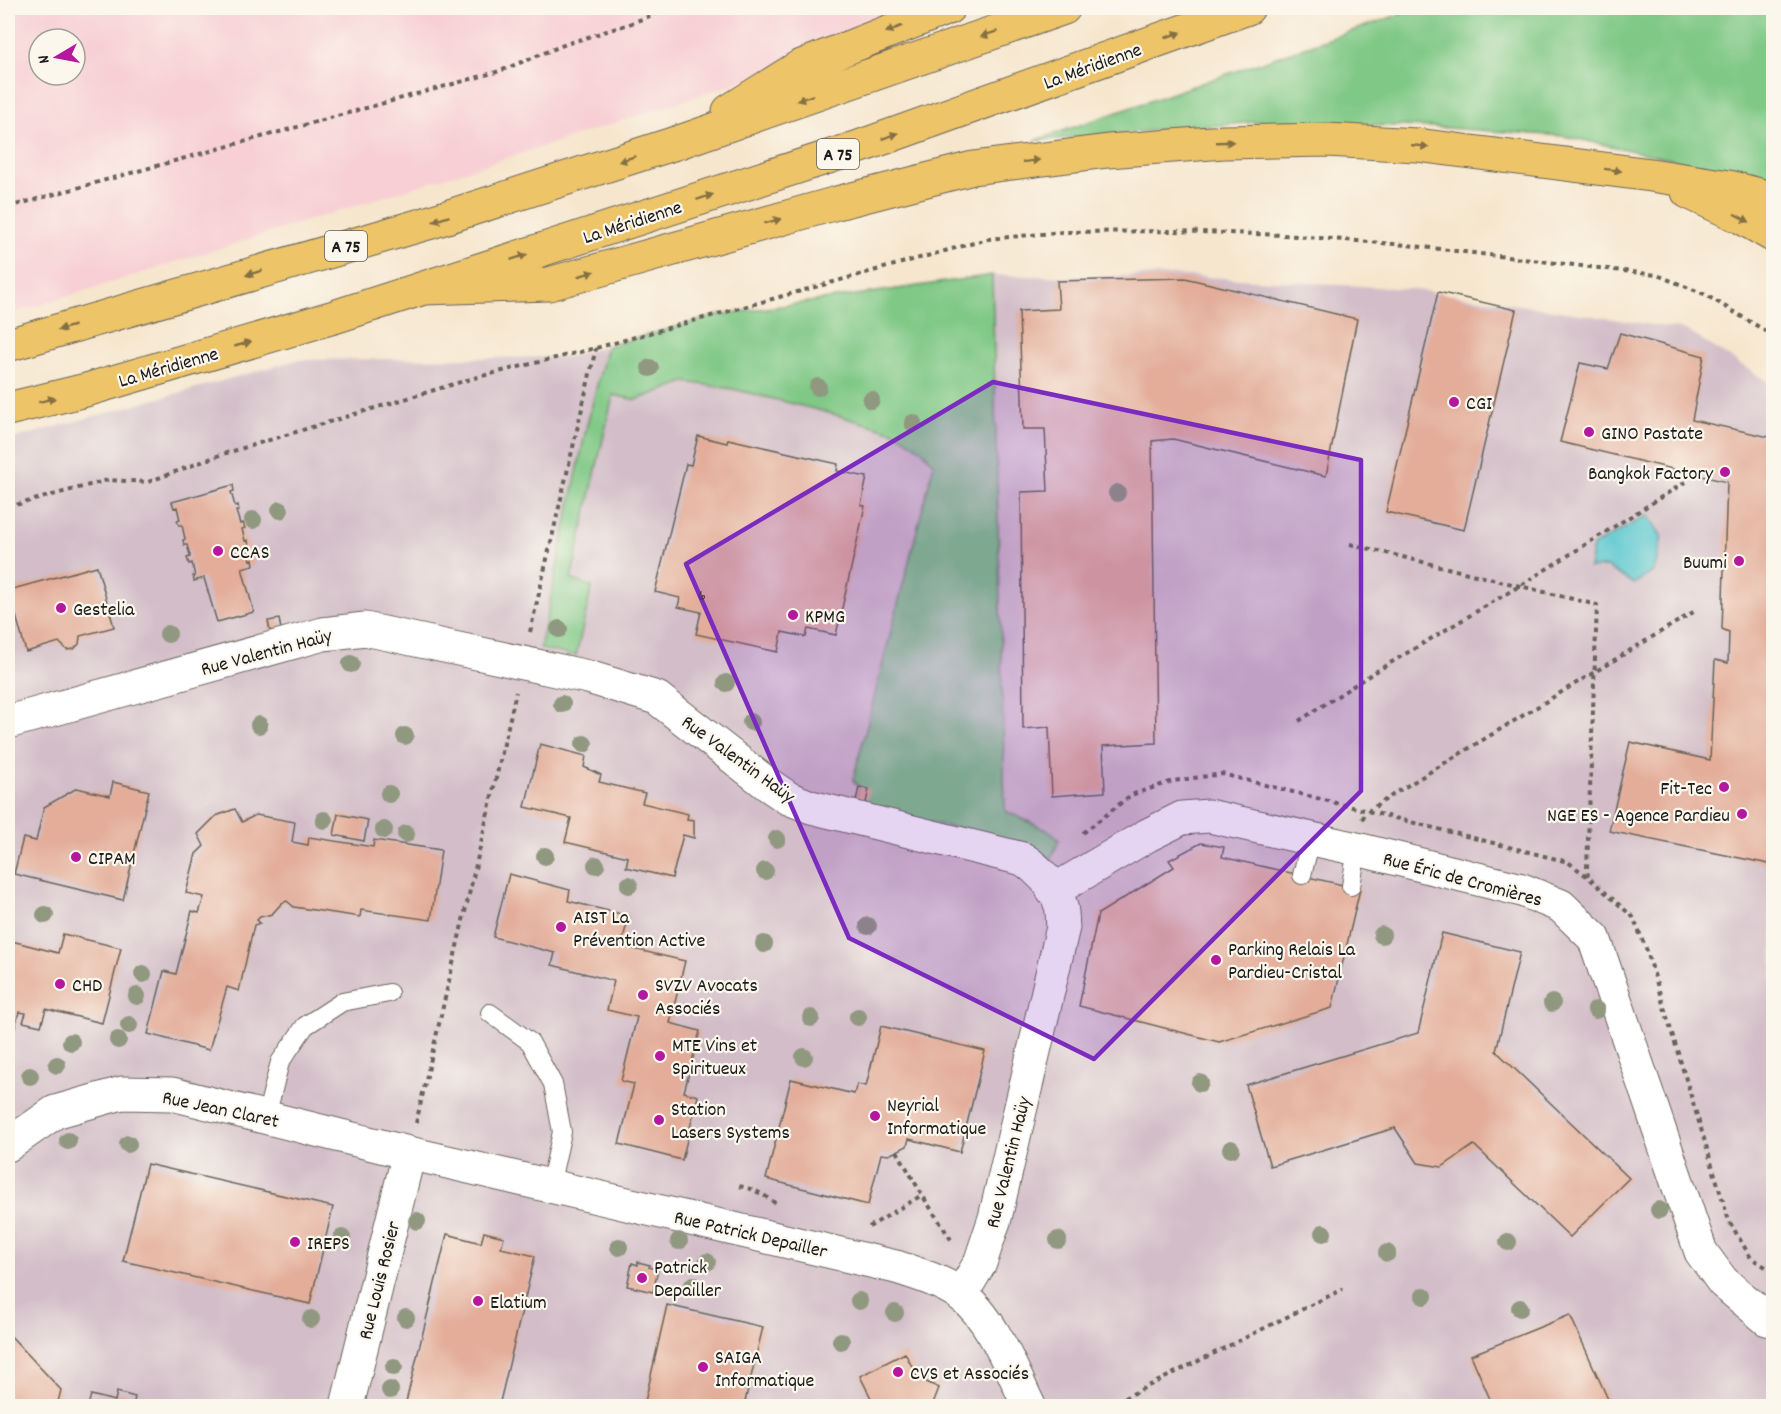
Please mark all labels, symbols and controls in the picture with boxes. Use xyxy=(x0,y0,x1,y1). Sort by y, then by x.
one-way arrow xyxy=(884,24,902,34)
north arrow xyxy=(27,27,87,87)
one-way arrow xyxy=(980,29,998,39)
one-way arrow xyxy=(1164,30,1182,40)
street label: La Méridienne xyxy=(1040,37,1146,99)
text: N xyxy=(33,53,57,65)
one-way arrow xyxy=(796,94,814,104)
one-way arrow xyxy=(881,131,899,141)
one-way arrow xyxy=(1216,138,1235,147)
road number: A 75 xyxy=(817,139,859,169)
one-way arrow xyxy=(1410,141,1429,151)
one-way arrow xyxy=(618,155,636,164)
one-way arrow xyxy=(1022,156,1041,165)
one-way arrow xyxy=(1604,165,1623,175)
one-way arrow xyxy=(696,192,714,202)
street label: La Méridienne xyxy=(580,195,686,253)
one-way arrow xyxy=(1733,213,1750,223)
one-way arrow xyxy=(432,214,450,224)
one-way arrow xyxy=(765,216,783,225)
road number: A 75 xyxy=(325,231,367,261)
one-way arrow xyxy=(510,252,528,262)
one-way arrow xyxy=(245,269,263,278)
one-way arrow xyxy=(577,269,595,278)
one-way arrow xyxy=(57,323,76,333)
one-way arrow xyxy=(234,339,252,348)
street label: La Méridienne xyxy=(116,341,222,396)
place label: CGI xyxy=(1466,391,1492,419)
one-way arrow xyxy=(38,394,56,404)
marker: CGI xyxy=(1447,395,1461,409)
place label: GINO Pastate xyxy=(1601,421,1703,449)
marker: GINO Pastate xyxy=(1582,425,1596,439)
place label: Bangkok Factory xyxy=(1588,461,1714,489)
marker: Bangkok Factory xyxy=(1718,465,1732,479)
place label: CCAS xyxy=(230,540,270,568)
marker: CCAS xyxy=(211,544,225,558)
place label: Buumi xyxy=(1683,550,1727,578)
marker: Buumi xyxy=(1732,554,1746,568)
house number: 6 xyxy=(698,585,706,608)
place label: Gestelia xyxy=(73,597,135,625)
marker: Gestelia xyxy=(54,601,68,615)
place label: KPMG xyxy=(805,604,845,632)
marker: KPMG xyxy=(786,608,800,622)
street label: Rue Valentin Haüy xyxy=(198,623,336,685)
street label: Rue Valentin Haüy xyxy=(675,709,801,812)
place label: Fit-Tec xyxy=(1660,776,1712,804)
marker: Fit-Tec xyxy=(1717,780,1731,794)
place label: NGE ES - Agence Pardieu xyxy=(1547,803,1730,831)
marker: NGE ES - Agence Pardieu xyxy=(1735,807,1749,821)
place label: CIPAM xyxy=(88,846,136,874)
street label: Rue Éric de Cromières xyxy=(1379,846,1545,916)
marker: CIPAM xyxy=(69,850,83,864)
place label: AIST La Prévention Active xyxy=(573,905,706,956)
marker: AIST La Prévention Active xyxy=(554,920,568,934)
place label: Parking Relais La Pardieu-Cristal xyxy=(1228,937,1356,988)
marker: Parking Relais La Pardieu-Cristal xyxy=(1209,953,1223,967)
place label: CHD xyxy=(72,973,102,1001)
place label: SVZV Avocats Associés xyxy=(655,973,758,1024)
marker: CHD xyxy=(53,977,67,991)
marker: SVZV Avocats Associés xyxy=(636,988,650,1002)
place label: MTE Vins et Spiritueux xyxy=(672,1033,757,1084)
marker: MTE Vins et Spiritueux xyxy=(653,1049,667,1063)
street label: Rue Jean Claret xyxy=(159,1085,281,1137)
place label: Neyrial Informatique xyxy=(887,1093,986,1144)
street label: Rue Valentin Haüy xyxy=(980,1093,1040,1231)
place label: Station Lasers Systems xyxy=(671,1097,790,1148)
marker: Neyrial Informatique xyxy=(868,1109,882,1123)
marker: Station Lasers Systems xyxy=(652,1113,666,1127)
street label: Rue Patrick Depailler xyxy=(671,1205,830,1267)
street label: Rue Louis Rosier xyxy=(353,1218,409,1343)
place label: IREPS xyxy=(307,1231,350,1259)
marker: IREPS xyxy=(288,1235,302,1249)
place label: Patrick Depailler xyxy=(654,1255,722,1306)
marker: Patrick Depailler xyxy=(635,1271,649,1285)
place label: Elatium xyxy=(490,1290,547,1318)
marker: Elatium xyxy=(471,1294,485,1308)
place label: SAIGA Informatique xyxy=(715,1345,814,1396)
marker: SAIGA Informatique xyxy=(696,1360,710,1374)
place label: CVS et Associés xyxy=(910,1361,1029,1389)
marker: CVS et Associés xyxy=(891,1365,905,1379)

